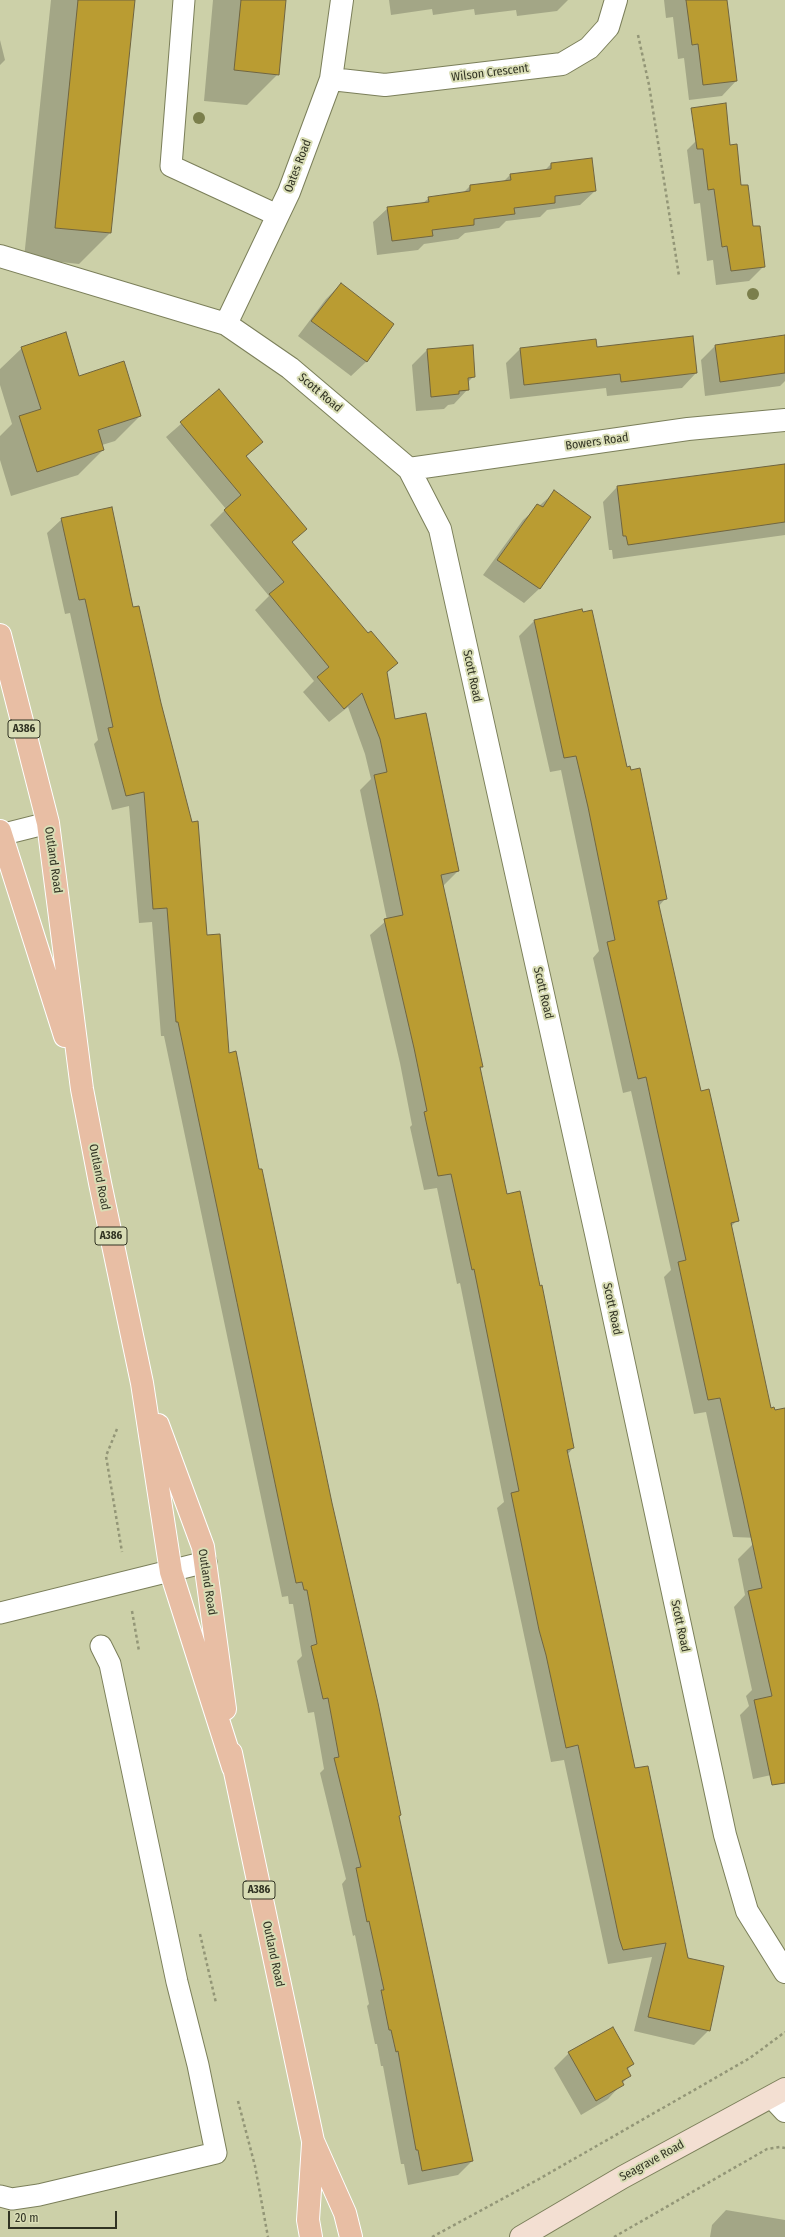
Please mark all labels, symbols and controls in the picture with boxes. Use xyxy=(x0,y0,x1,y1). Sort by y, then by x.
street label: Wilson Crescent xyxy=(451,61,529,85)
street label: Oates Road xyxy=(281,137,315,195)
street label: Scott Road xyxy=(295,371,345,415)
street label: Bowers Road xyxy=(565,430,629,454)
street label: Scott Road xyxy=(459,649,485,703)
road number: A386 xyxy=(8,720,40,738)
street label: Outland Road xyxy=(41,826,65,894)
street label: Scott Road xyxy=(530,966,556,1020)
street label: Outland Road xyxy=(86,1143,112,1211)
road number: A386 xyxy=(95,1227,127,1245)
street label: Scott Road xyxy=(599,1282,625,1336)
street label: Outland Road xyxy=(195,1548,219,1616)
street label: Scott Road xyxy=(667,1599,693,1653)
road number: A386 xyxy=(243,1881,275,1899)
street label: Outland Road xyxy=(259,1920,287,1988)
street label: Seagrave Road xyxy=(617,2137,687,2185)
scale bar xyxy=(10,2203,119,2229)
text: 20 m xyxy=(15,2211,39,2225)

